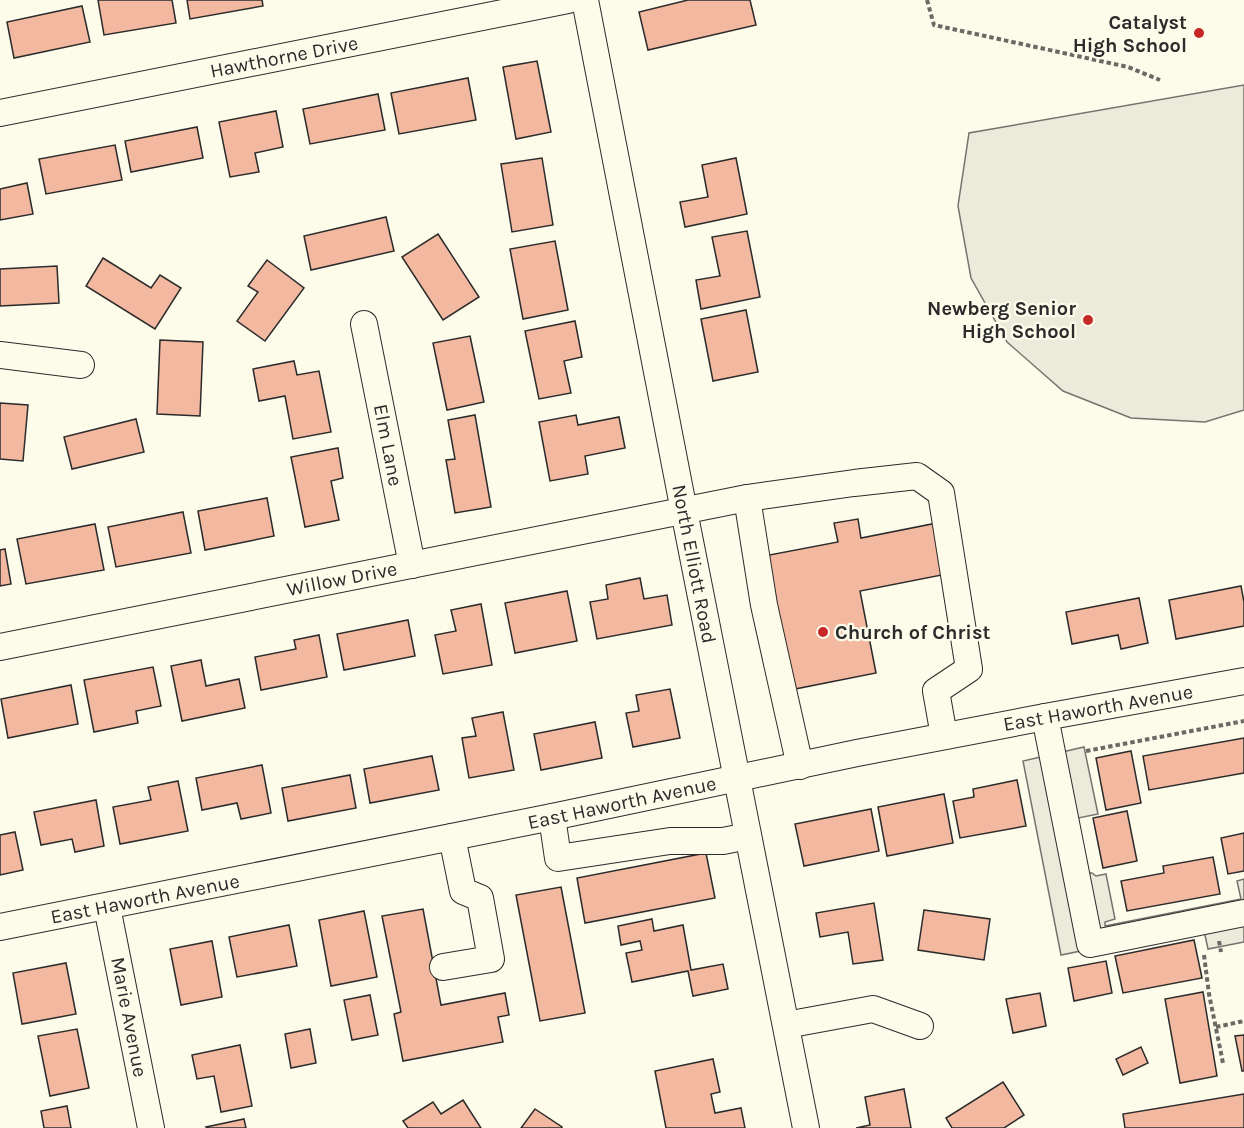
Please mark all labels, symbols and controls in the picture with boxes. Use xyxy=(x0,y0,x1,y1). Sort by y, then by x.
place label: Catalyst High School xyxy=(1073,11,1187,57)
marker: Catalyst High School xyxy=(1192,26,1206,40)
street label: Hawthorne Drive xyxy=(208,31,360,83)
place label: Newberg Senior High School xyxy=(927,297,1076,343)
marker: Newberg Senior High School xyxy=(1081,313,1095,327)
street label: Elm Lane xyxy=(369,402,407,488)
street label: North Elliott Road xyxy=(667,483,721,645)
street label: Willow Drive xyxy=(285,557,399,601)
place label: Church of Christ xyxy=(835,621,990,644)
marker: Church of Christ xyxy=(816,625,830,639)
street label: East Haworth Avenue xyxy=(1001,680,1195,736)
street label: East Haworth Avenue xyxy=(526,772,718,834)
street label: East Haworth Avenue xyxy=(48,869,242,929)
street label: Marie Avenue xyxy=(106,955,152,1079)

